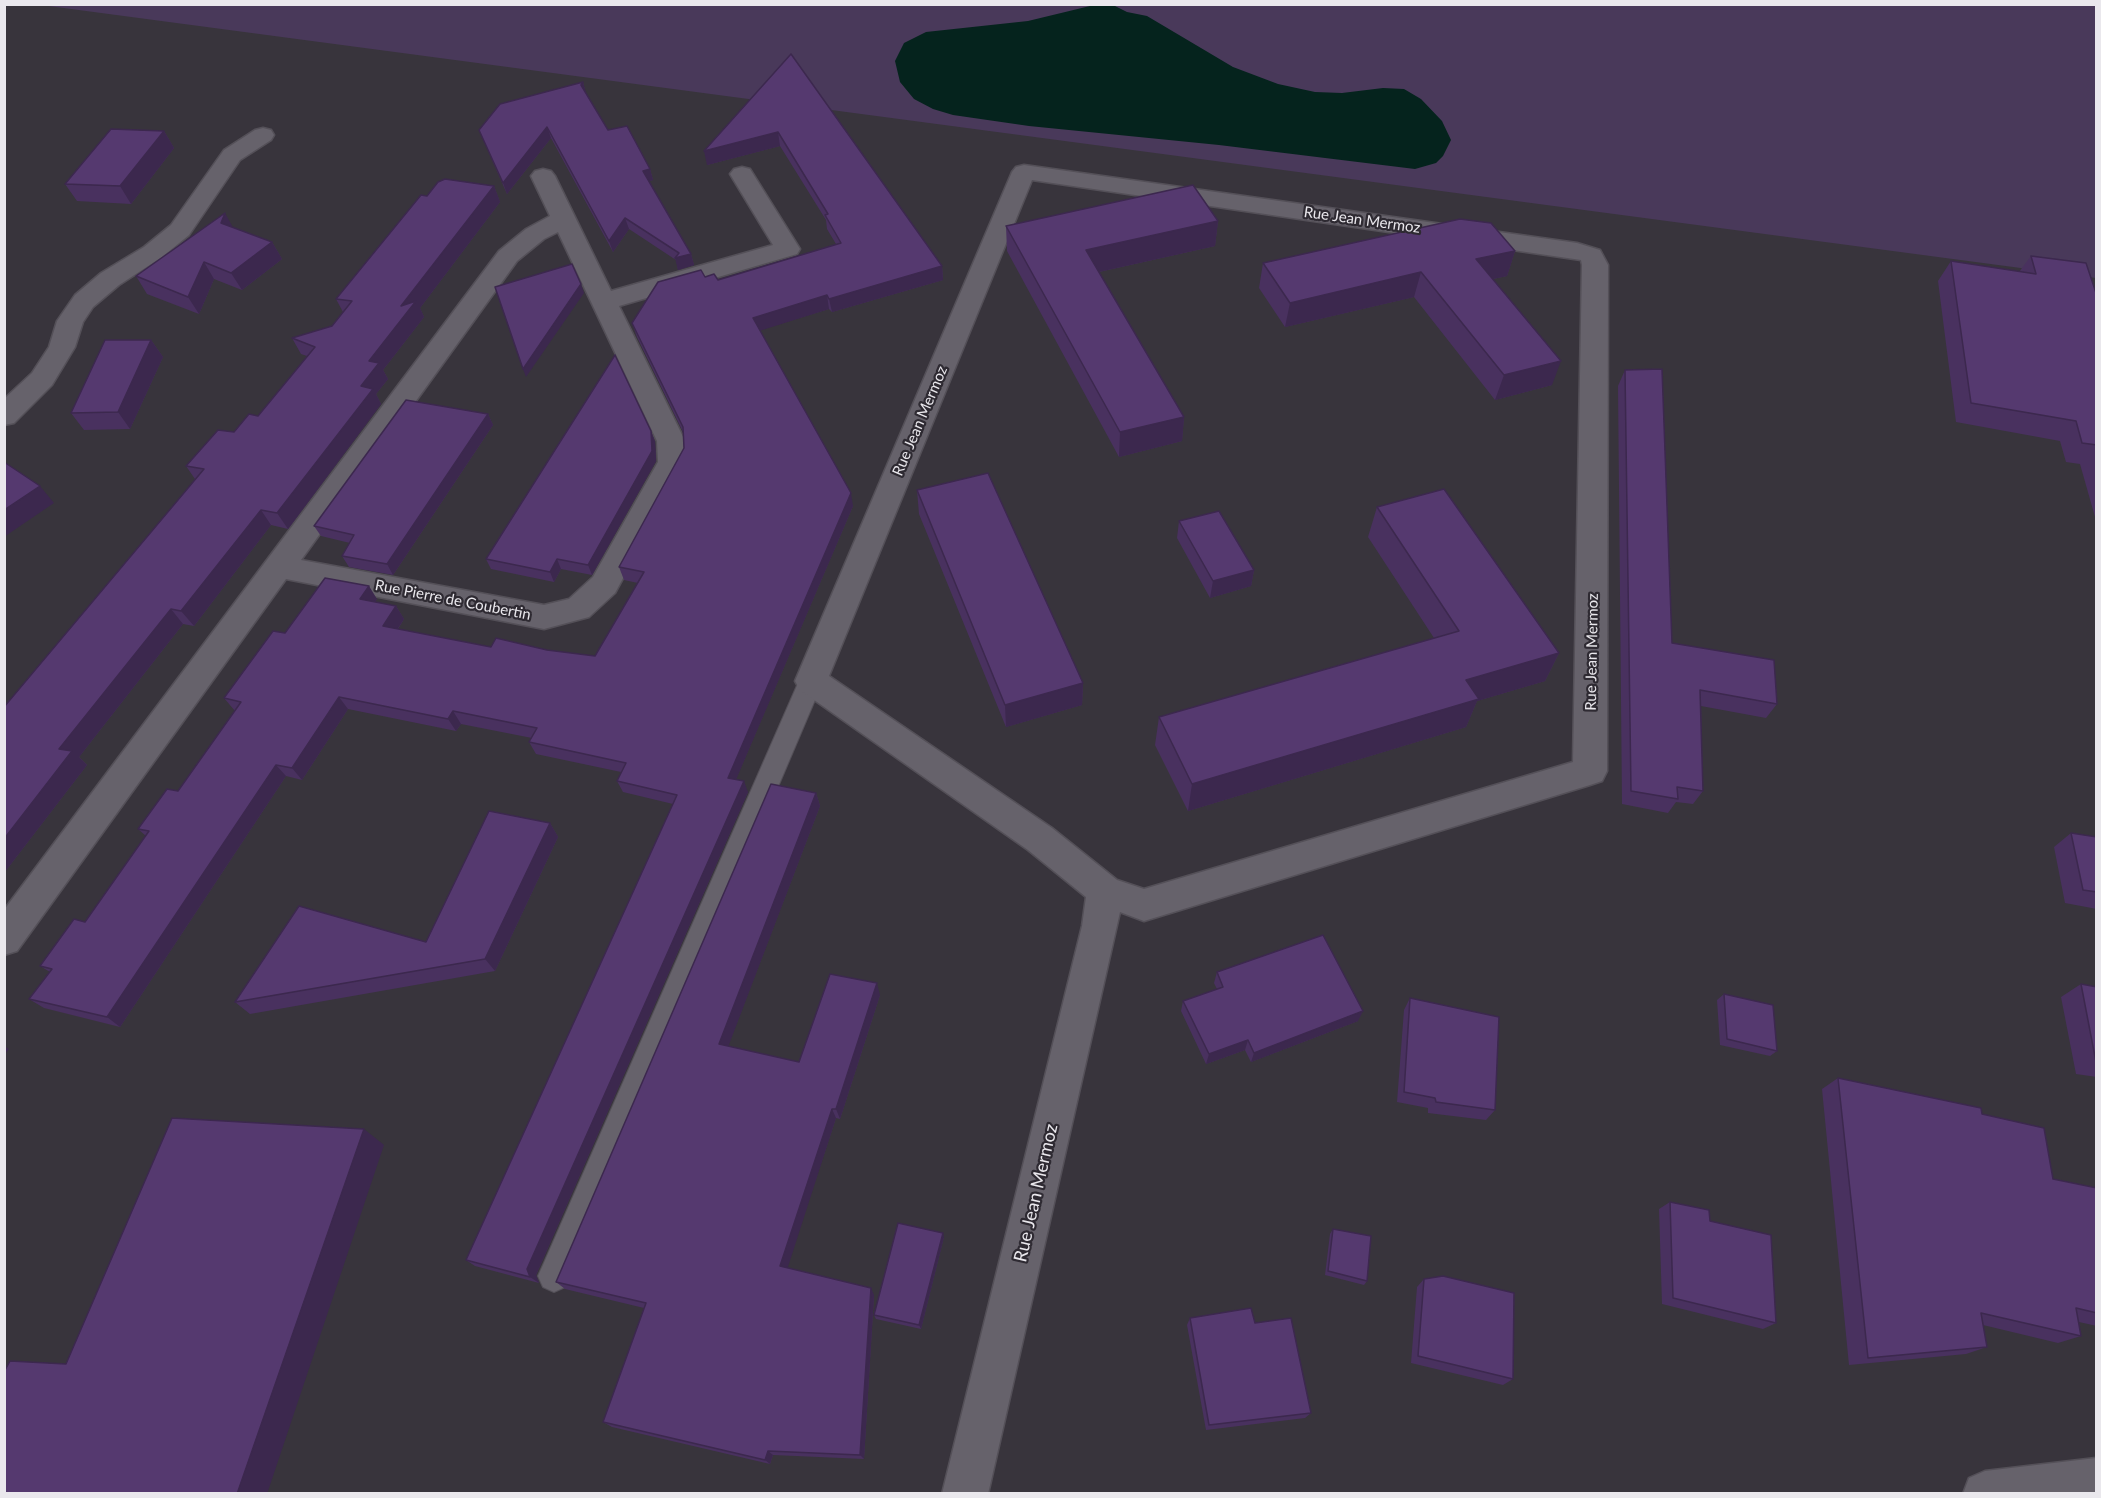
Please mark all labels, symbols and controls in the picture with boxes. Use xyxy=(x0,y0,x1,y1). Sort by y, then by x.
street label: Rue Jean Mermoz xyxy=(1303,203,1421,237)
street label: Rue Jean Mermoz xyxy=(889,363,951,479)
street label: Rue Pierre de Coubertin xyxy=(374,576,532,624)
street label: Rue Jean Mermoz xyxy=(1582,593,1602,711)
street label: Rue Jean Mermoz xyxy=(1010,1122,1062,1264)

